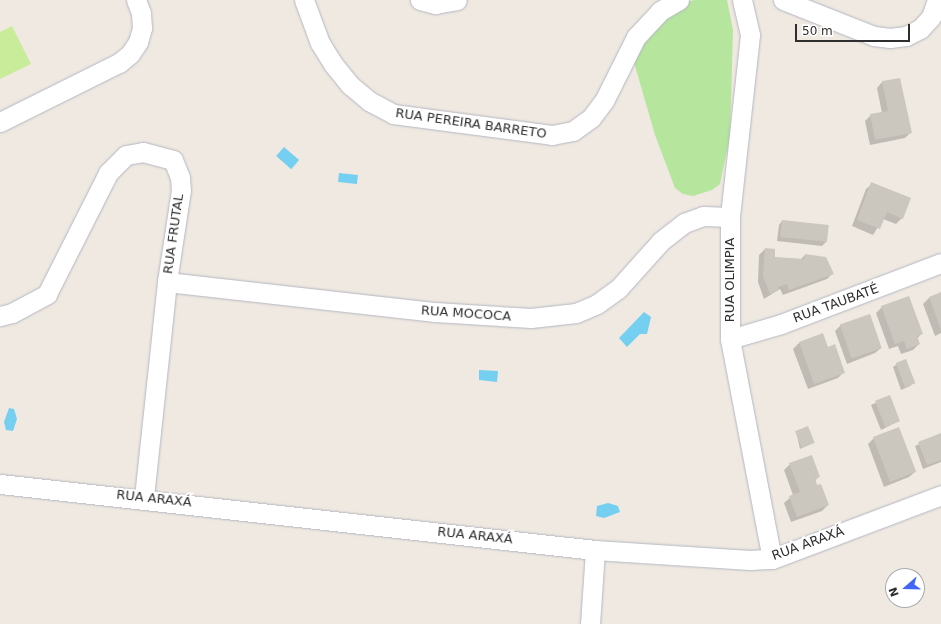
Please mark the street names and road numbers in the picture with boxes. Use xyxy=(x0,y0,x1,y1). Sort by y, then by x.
street label: RUA PEREIRA BARRETO xyxy=(394,106,548,142)
street label: RUA FRUTAL xyxy=(161,193,187,275)
street label: RUA OLIMPIA xyxy=(722,238,738,322)
street label: RUA TAUBATÉ xyxy=(791,281,881,327)
street label: RUA MOCOCA xyxy=(420,303,512,325)
street label: RUA ARAXÁ xyxy=(116,487,192,511)
street label: RUA ARAXÁ xyxy=(437,524,513,548)
street label: RUA ARAXÁ xyxy=(770,524,846,564)

